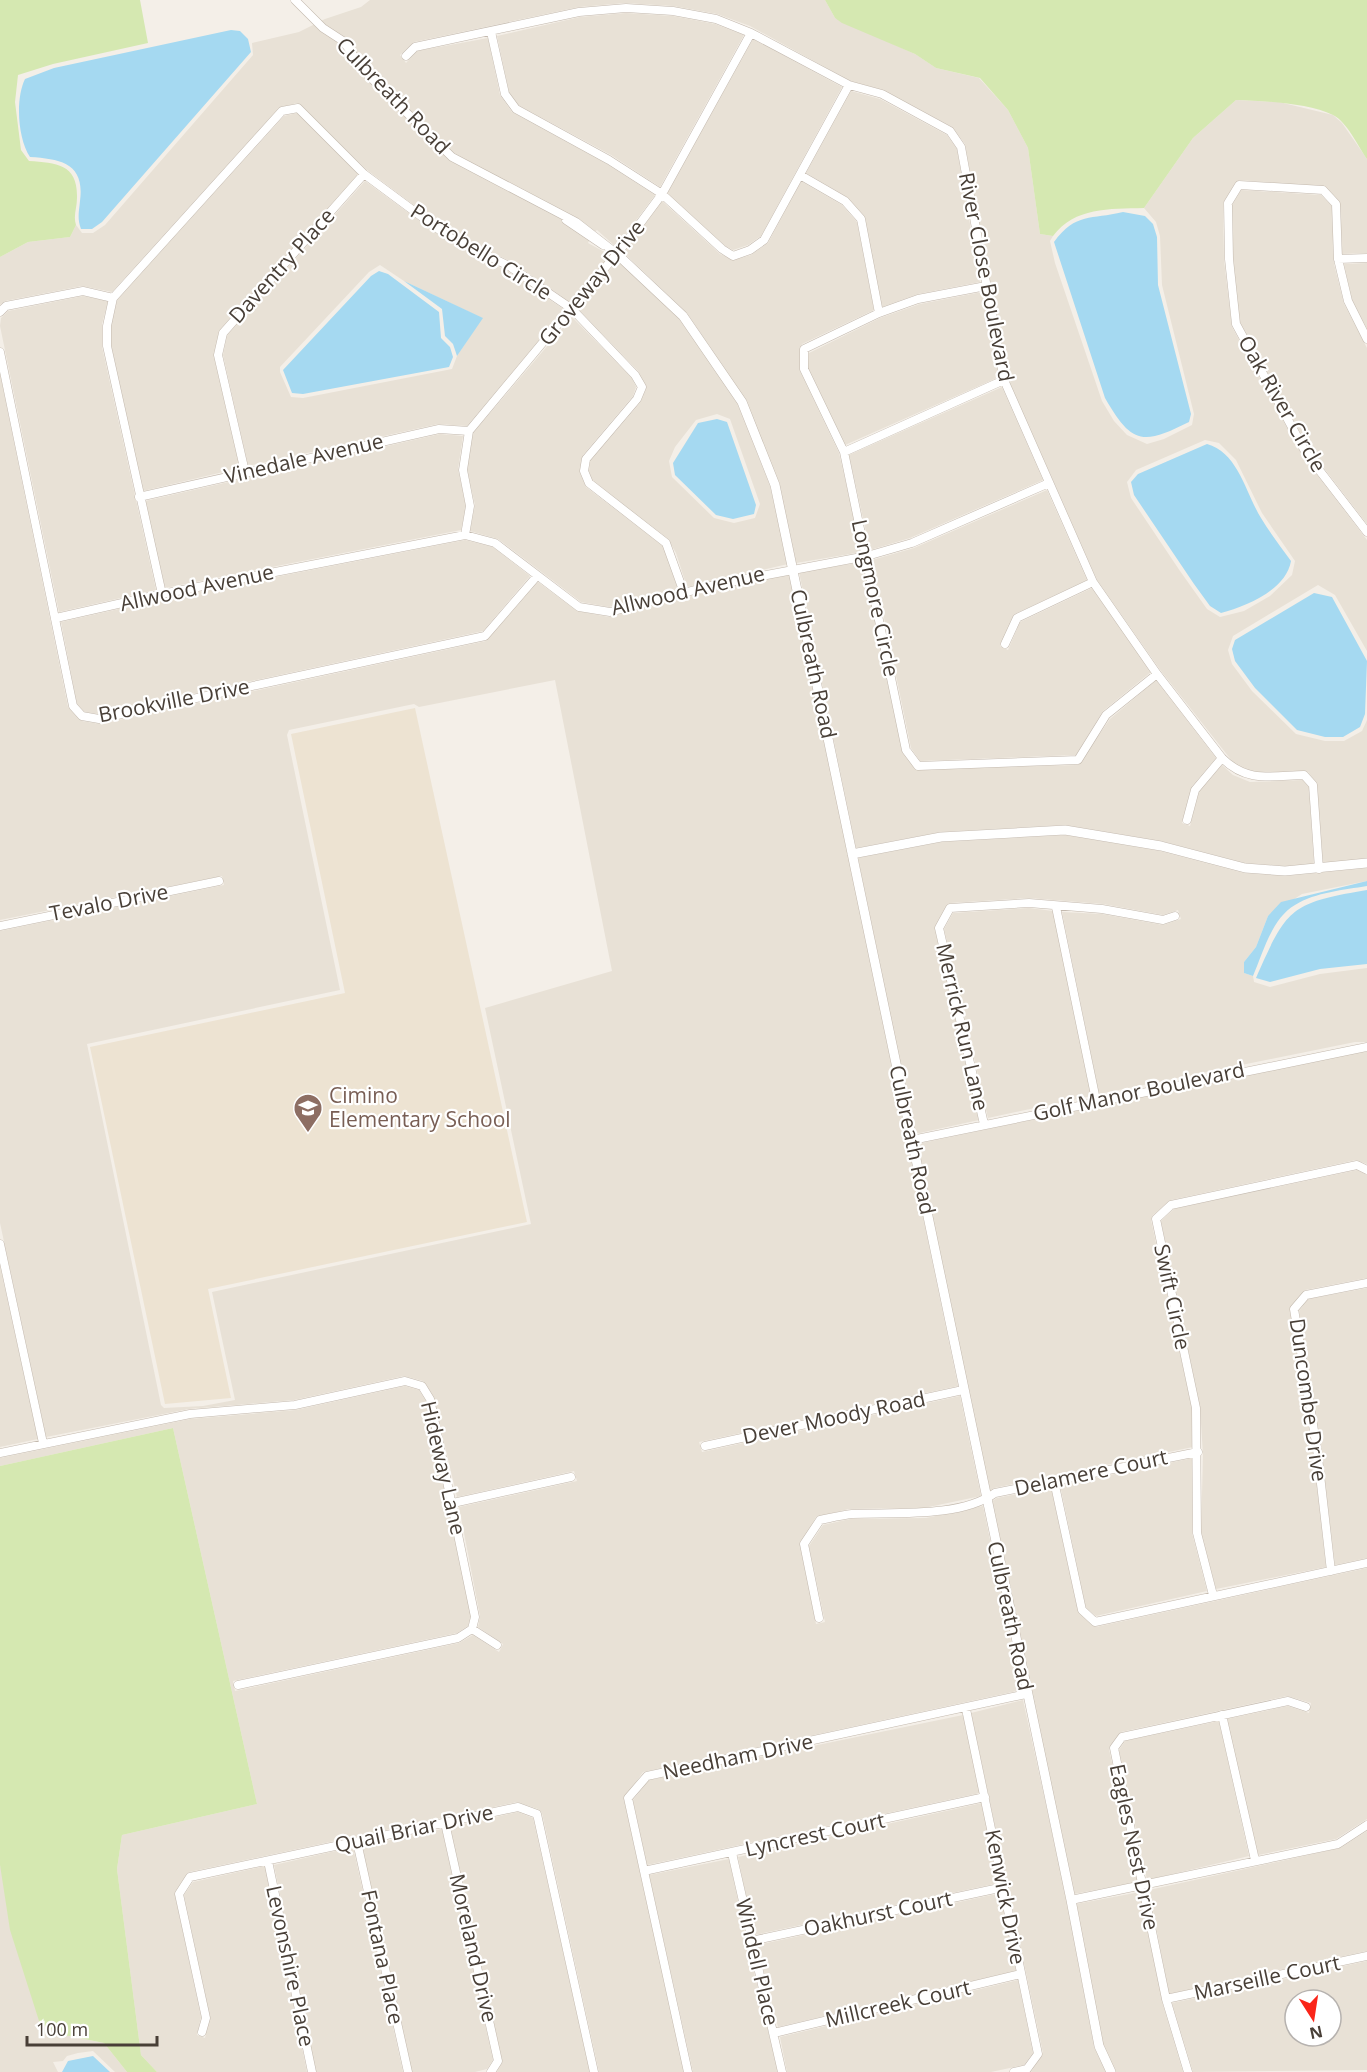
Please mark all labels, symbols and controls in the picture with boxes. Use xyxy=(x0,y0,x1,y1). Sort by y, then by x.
street label: Culbreath Road xyxy=(331,31,457,160)
street label: River Close Boulevard xyxy=(953,170,1021,384)
street label: Portobello Circle xyxy=(406,196,557,306)
street label: Daventry Place xyxy=(222,202,340,329)
street label: Groveway Drive xyxy=(532,214,651,351)
street label: Oak River Circle xyxy=(1232,330,1333,477)
street label: Vinedale Avenue xyxy=(221,426,386,490)
street label: Longmore Circle xyxy=(846,517,906,679)
street label: Allwood Avenue xyxy=(117,557,276,617)
street label: Allwood Avenue xyxy=(608,559,767,621)
street label: Culbreath Road xyxy=(784,586,843,741)
street label: Brookville Drive xyxy=(96,672,252,728)
street label: Tevalo Drive xyxy=(47,877,171,927)
street label: Merrick Run Lane xyxy=(930,940,996,1113)
street label: Golf Manor Boulevard xyxy=(1030,1055,1247,1127)
street label: Culbreath Road xyxy=(883,1062,942,1217)
place label: Cimino Elementary School xyxy=(329,1081,511,1133)
school or university icon: Cimino Elementary School xyxy=(292,1092,324,1134)
street label: Swift Circle xyxy=(1148,1241,1198,1352)
street label: Duncombe Drive xyxy=(1284,1316,1334,1483)
street label: Dever Moody Road xyxy=(740,1384,928,1450)
street label: Hideway Lane xyxy=(415,1398,473,1538)
street label: Delamere Court xyxy=(1012,1442,1170,1502)
street label: Culbreath Road xyxy=(981,1538,1040,1693)
street label: Needham Drive xyxy=(660,1726,816,1786)
street label: Eagles Nest Drive xyxy=(1104,1761,1166,1932)
street label: Quail Briar Drive xyxy=(332,1798,496,1859)
street label: Lyncrest Court xyxy=(742,1806,887,1863)
street label: Kenwick Drive xyxy=(979,1827,1033,1967)
street label: Moreland Drive xyxy=(443,1871,505,2025)
street label: Levonshire Place xyxy=(260,1883,322,2049)
street label: Oakhurst Court xyxy=(801,1884,955,1942)
street label: Fontana Place xyxy=(355,1887,411,2027)
street label: Windell Place xyxy=(730,1895,786,2028)
street label: Marseille Court xyxy=(1191,1948,1343,2006)
street label: Millcreek Court xyxy=(822,1973,973,2033)
north arrow xyxy=(1283,1988,1343,2048)
scale bar xyxy=(27,2009,158,2047)
text: 100 m xyxy=(36,2017,88,2041)
text: N xyxy=(1307,2021,1325,2045)

